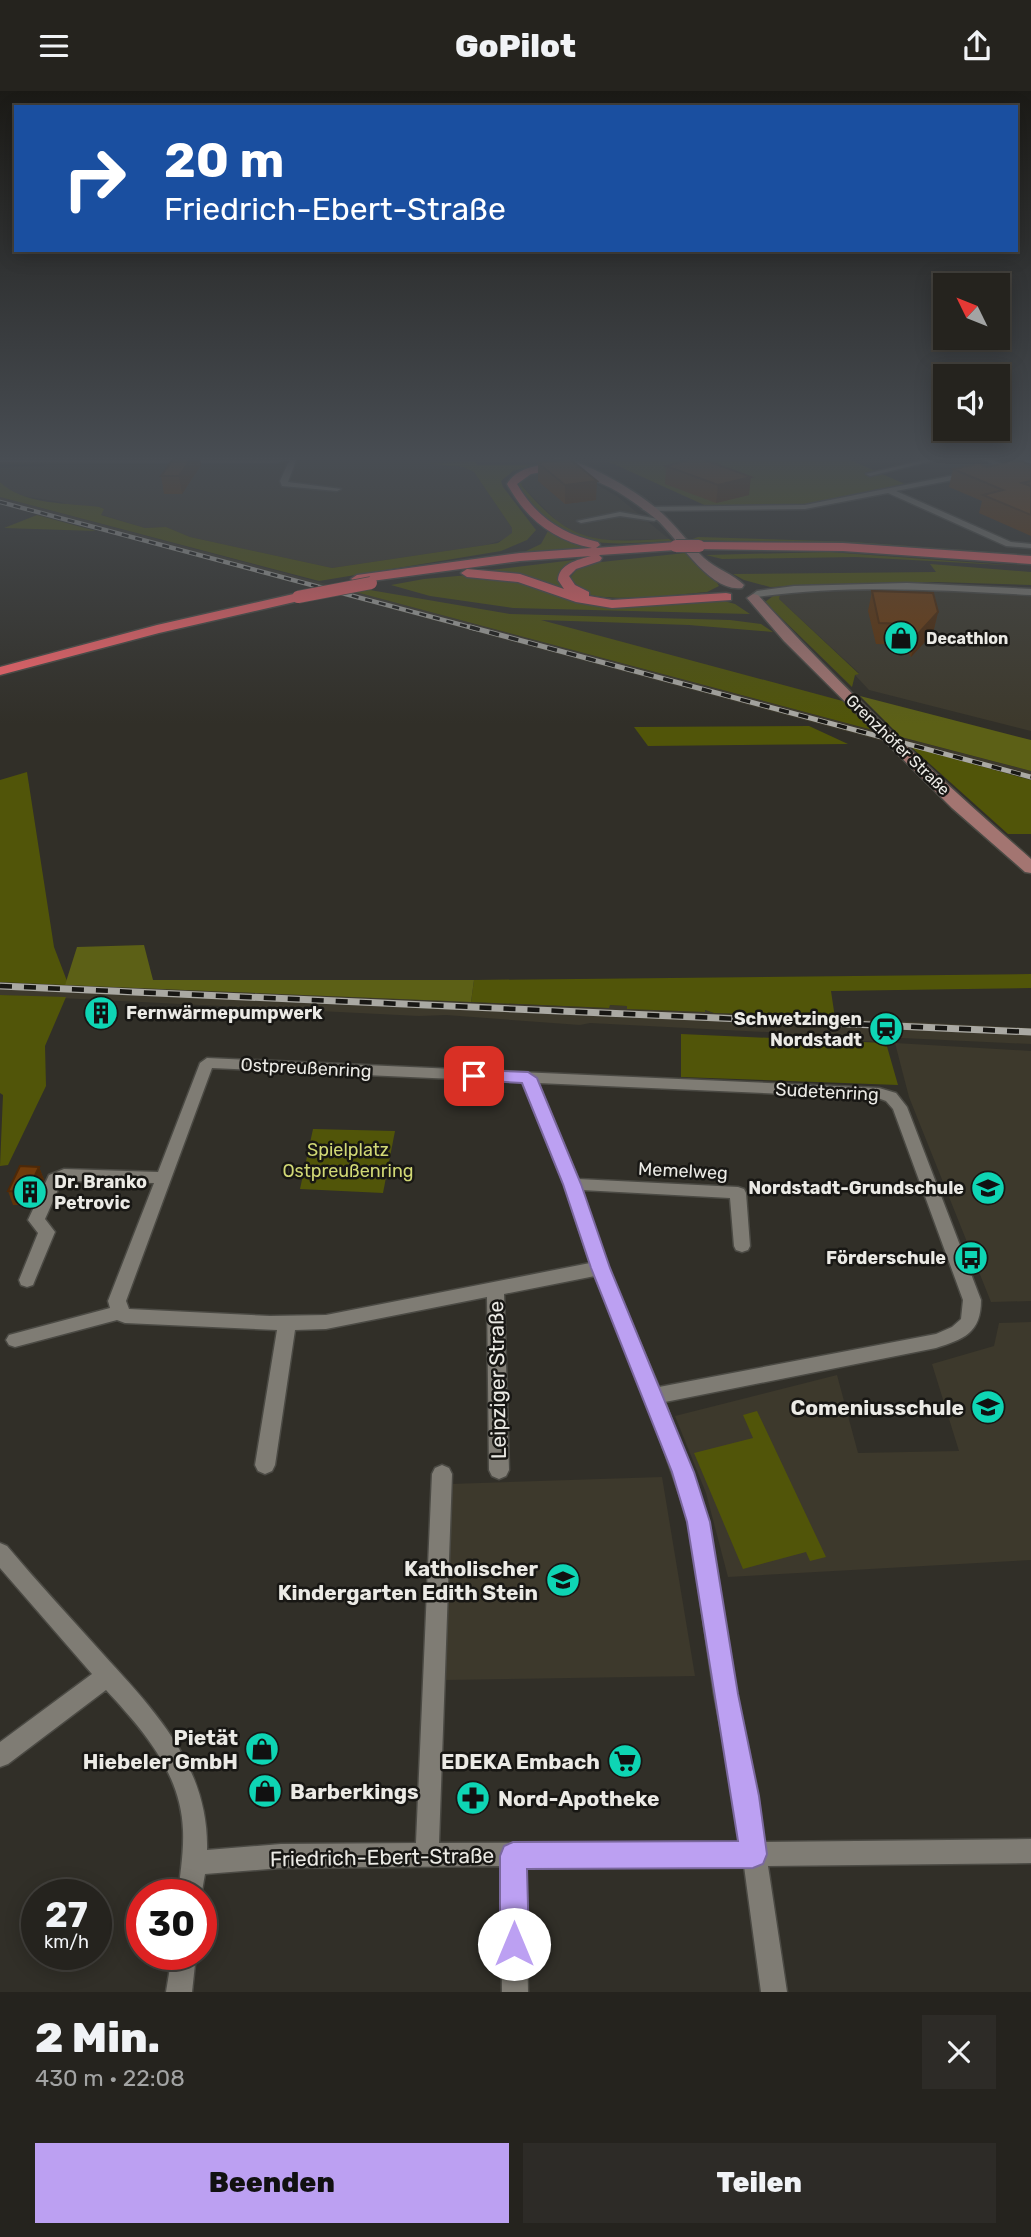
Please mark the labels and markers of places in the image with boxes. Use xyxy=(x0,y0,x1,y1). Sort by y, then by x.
shop icon: Decathlon xyxy=(882,619,920,657)
place label: Decathlon xyxy=(926,629,1008,648)
building icon: Fernwärmepumpwerk xyxy=(82,994,120,1032)
place label: Fernwärmepumpwerk xyxy=(126,1002,323,1024)
place label: Schwetzingen Nordstadt xyxy=(734,1008,862,1051)
station icon: Schwetzingen Nordstadt xyxy=(867,1010,905,1048)
pin xyxy=(444,1046,504,1106)
school or university icon: Nordstadt-Grundschule xyxy=(969,1169,1007,1207)
place label: Dr. Branko Petrovic xyxy=(54,1171,147,1214)
building icon: Dr. Branko Petrovic xyxy=(11,1173,49,1211)
place label: Nordstadt-Grundschule xyxy=(748,1177,964,1199)
bus stop icon: Förderschule xyxy=(952,1239,990,1277)
place label: Förderschule xyxy=(826,1247,946,1269)
school or university icon: Comeniusschule xyxy=(969,1388,1007,1426)
place label: Comeniusschule xyxy=(791,1395,964,1420)
place label: Katholischer Kindergarten Edith Stein xyxy=(278,1556,538,1605)
school or university icon: Katholischer Kindergarten Edith Stein xyxy=(544,1561,582,1599)
place label: Pietät Hiebeler GmbH xyxy=(83,1725,238,1774)
shop icon: Pietät Hiebeler GmbH xyxy=(243,1730,281,1768)
supermarket icon: EDEKA Embach xyxy=(606,1742,644,1780)
place label: EDEKA Embach xyxy=(441,1749,600,1774)
shop icon: Barberkings xyxy=(246,1772,284,1810)
place label: Barberkings xyxy=(290,1779,419,1804)
pharmacy icon: Nord-Apotheke xyxy=(454,1779,492,1817)
place label: Nord-Apotheke xyxy=(498,1786,660,1811)

